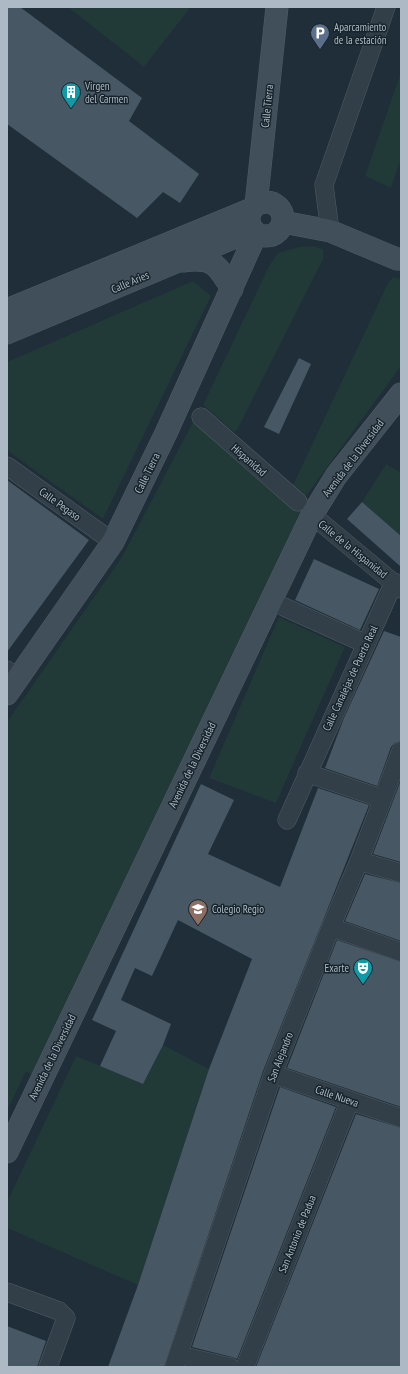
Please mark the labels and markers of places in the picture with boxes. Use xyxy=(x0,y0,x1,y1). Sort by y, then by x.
place label: Aparcamiento de la estación xyxy=(334,20,387,47)
parking icon: Aparcamiento de la estación xyxy=(309,22,331,50)
place label: Virgen del Carmen xyxy=(84,79,128,106)
building icon: Virgen del Carmen xyxy=(60,81,82,109)
school or university icon: Colegio Regio xyxy=(187,898,209,926)
place label: Colegio Regio xyxy=(212,902,264,916)
theatre icon: Exarte xyxy=(352,957,374,985)
place label: Exarte xyxy=(325,961,349,975)

